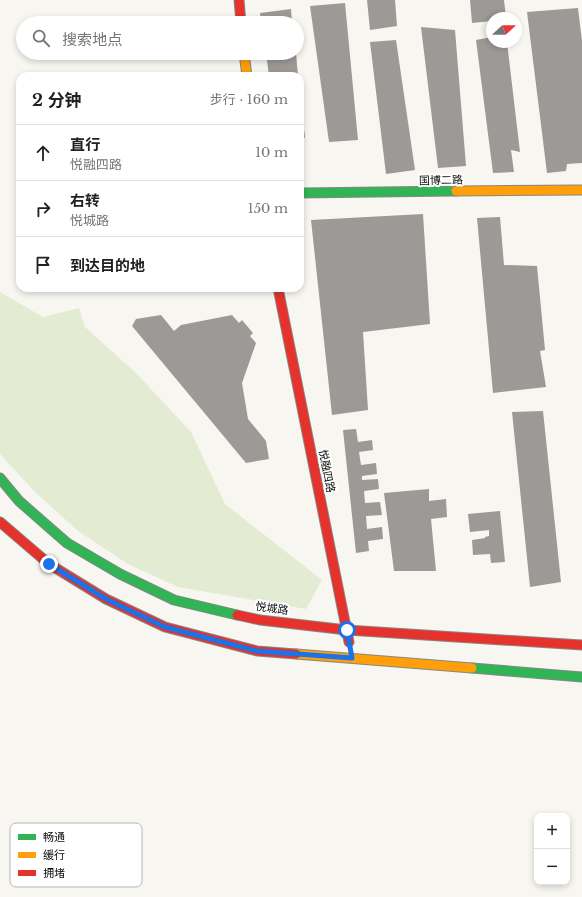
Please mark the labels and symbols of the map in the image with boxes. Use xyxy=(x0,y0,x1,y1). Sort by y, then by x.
north arrow xyxy=(486,12,522,48)
street label: 国博二路 xyxy=(419,173,463,187)
street label: 悦融四路 xyxy=(316,448,338,494)
route end xyxy=(40,555,58,573)
street label: 悦城路 xyxy=(255,599,289,617)
route start xyxy=(338,621,356,639)
legend xyxy=(10,823,142,887)
text: 畅通 xyxy=(43,830,65,844)
text: 缓行 xyxy=(43,848,65,862)
text: 拥堵 xyxy=(43,866,65,880)

